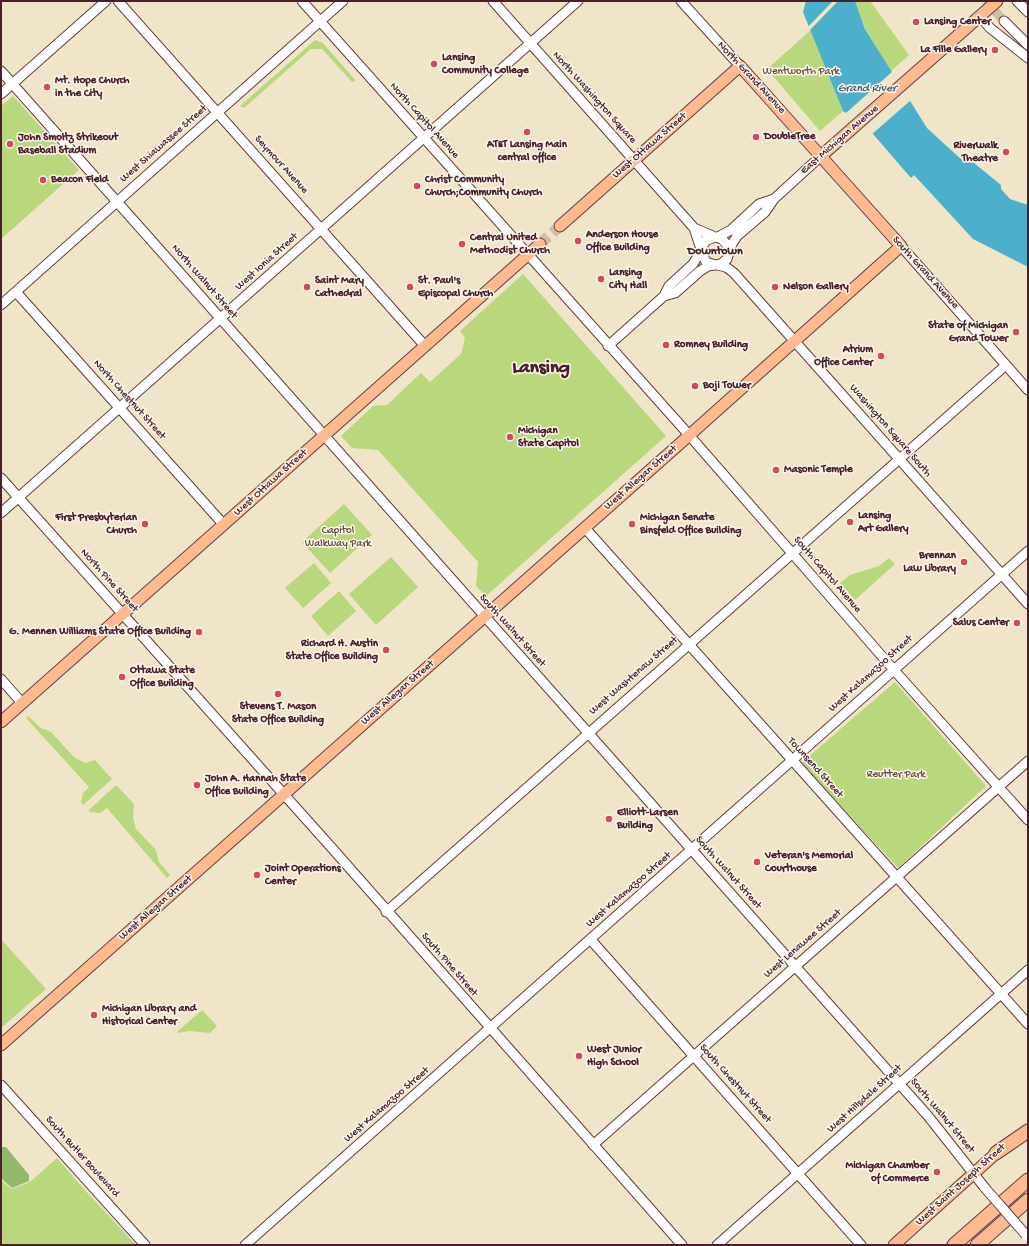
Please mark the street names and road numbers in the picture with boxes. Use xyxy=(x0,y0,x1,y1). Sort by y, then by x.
street label: North Grand Avenue xyxy=(714,39,788,117)
street label: North Washington Square xyxy=(549,49,639,147)
street label: North Capitol Avenue xyxy=(386,80,462,162)
street label: West Shiawassee Street xyxy=(118,102,210,186)
street label: East Michigan Avenue xyxy=(798,102,882,178)
street label: West Ottawa Street xyxy=(610,110,690,182)
street label: Seymour Avenue xyxy=(251,133,311,197)
street label: West Ionia Street xyxy=(233,230,301,294)
street label: South Grand Avenue xyxy=(889,234,961,312)
street label: North Walnut Street xyxy=(168,242,240,322)
street label: North Chestnut Street xyxy=(90,357,168,443)
street label: Washington Square South xyxy=(846,382,934,480)
street label: West Allegan Street xyxy=(602,443,680,513)
street label: West Ottawa Street xyxy=(231,446,311,520)
street label: South Capitol Avenue xyxy=(790,534,864,616)
street label: North Pine Street xyxy=(77,546,141,616)
street label: South Walnut Street xyxy=(476,592,548,670)
street label: West Kalamazoo Street xyxy=(826,633,916,715)
street label: West Washtenaw Street xyxy=(587,634,681,718)
street label: West Allegan Street xyxy=(359,658,437,728)
street label: Townsend Street xyxy=(784,735,846,801)
street label: South Walnut Street xyxy=(692,834,764,912)
street label: West Kalamazoo Street xyxy=(584,849,674,931)
street label: West Allegan Street xyxy=(117,873,195,943)
street label: West Lenawee Street xyxy=(761,907,845,981)
street label: South Pine Street xyxy=(418,930,480,1000)
street label: South Chestnut Street xyxy=(696,1042,774,1126)
street label: West Hillsdale Street xyxy=(825,1062,905,1136)
street label: West Kalamazoo Street xyxy=(342,1064,432,1146)
street label: South Walnut Street xyxy=(907,1076,977,1156)
street label: South Butler Boulevard xyxy=(42,1114,122,1200)
street label: West Saint Joseph Street xyxy=(913,1141,1009,1229)

